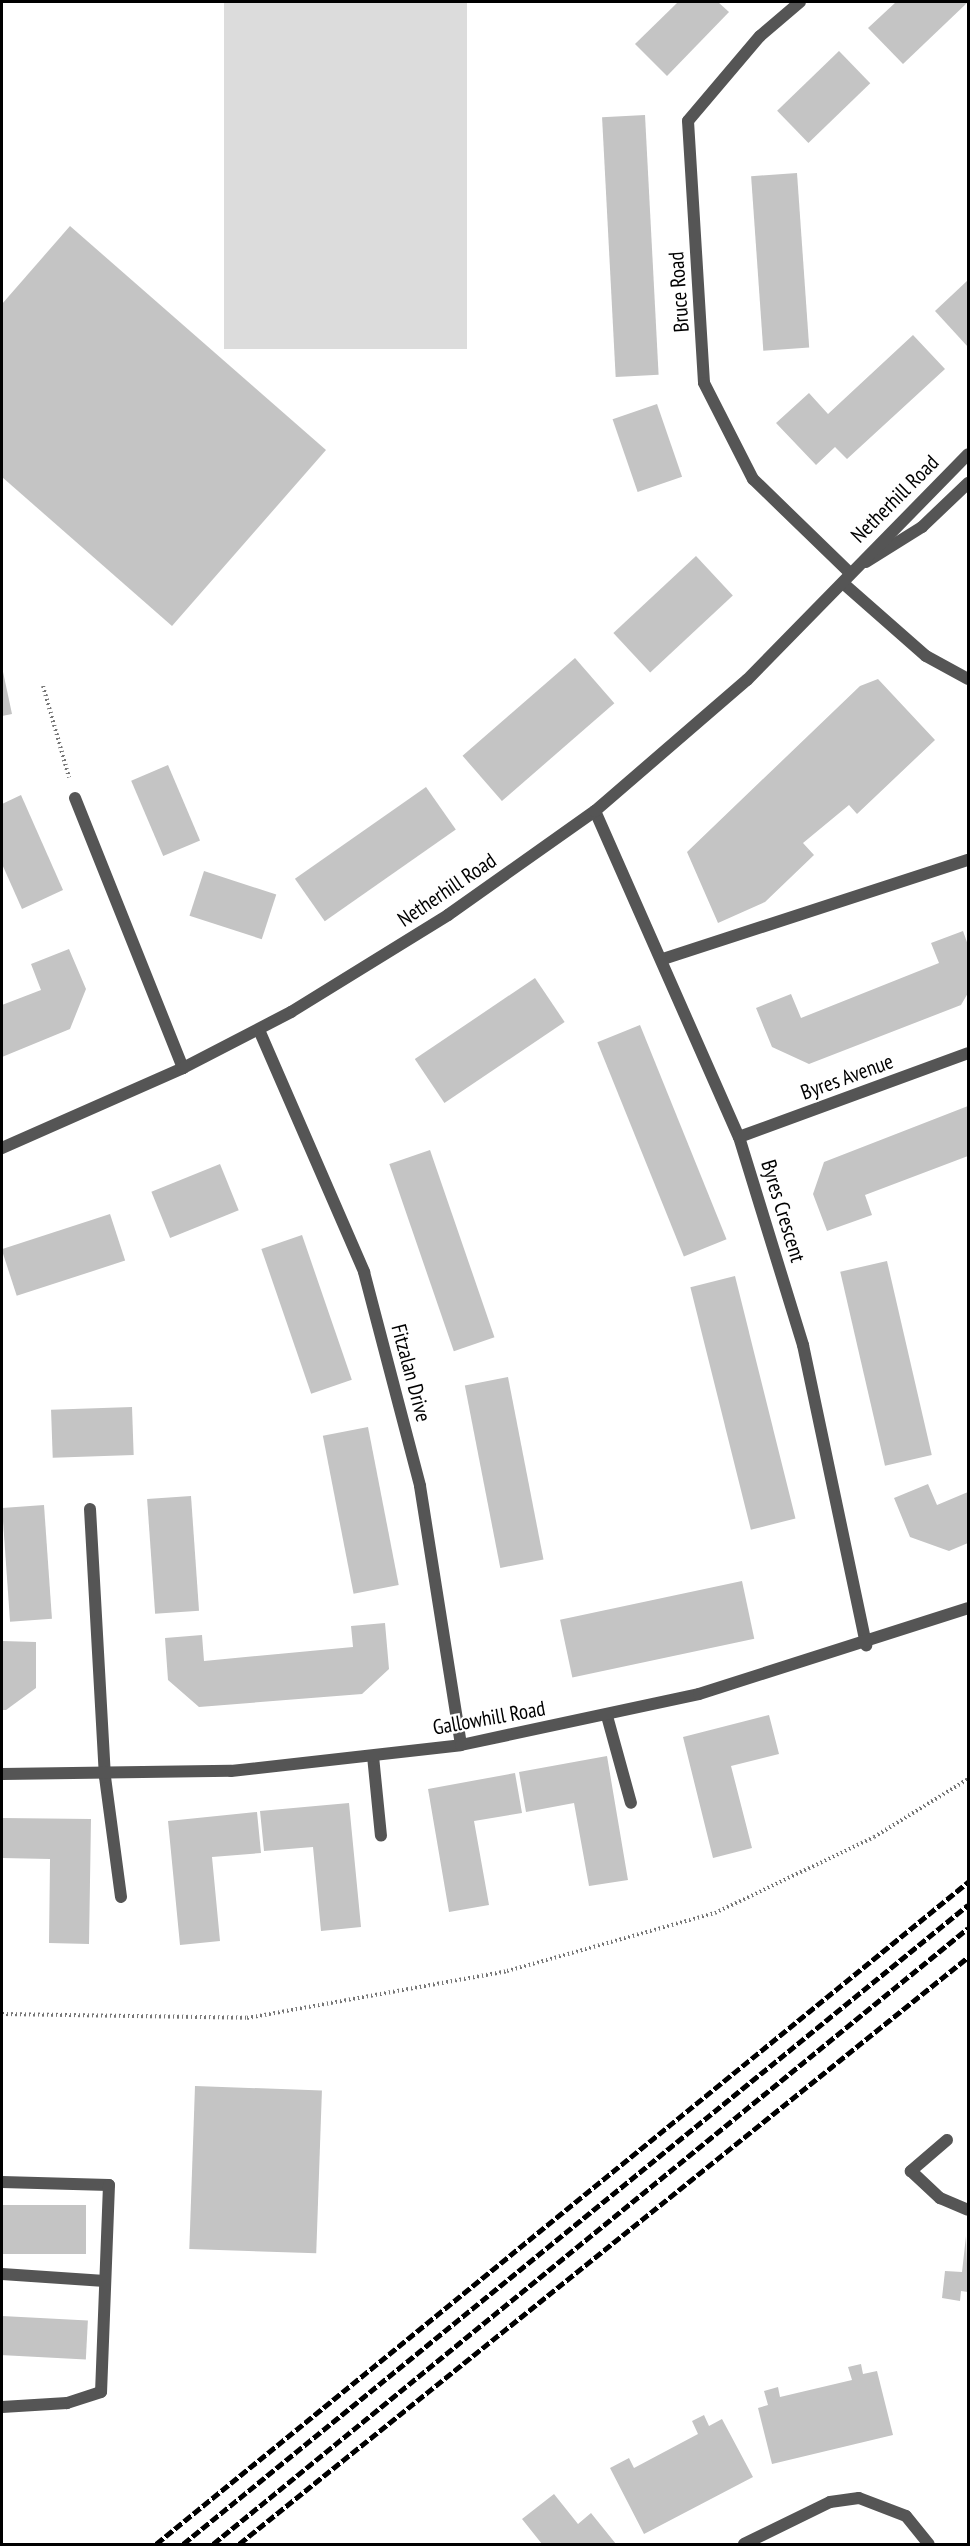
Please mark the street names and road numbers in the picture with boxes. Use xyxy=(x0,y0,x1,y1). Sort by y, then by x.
street label: Bruce Road xyxy=(664,251,694,333)
street label: Netherhill Road xyxy=(846,450,944,548)
street label: Netherhill Road xyxy=(393,848,501,932)
street label: Byres Avenue xyxy=(797,1049,897,1105)
street label: Byres Crescent xyxy=(756,1157,810,1265)
street label: Fitzalan Drive xyxy=(386,1321,436,1425)
street label: Gallowhill Road xyxy=(431,1696,547,1740)

